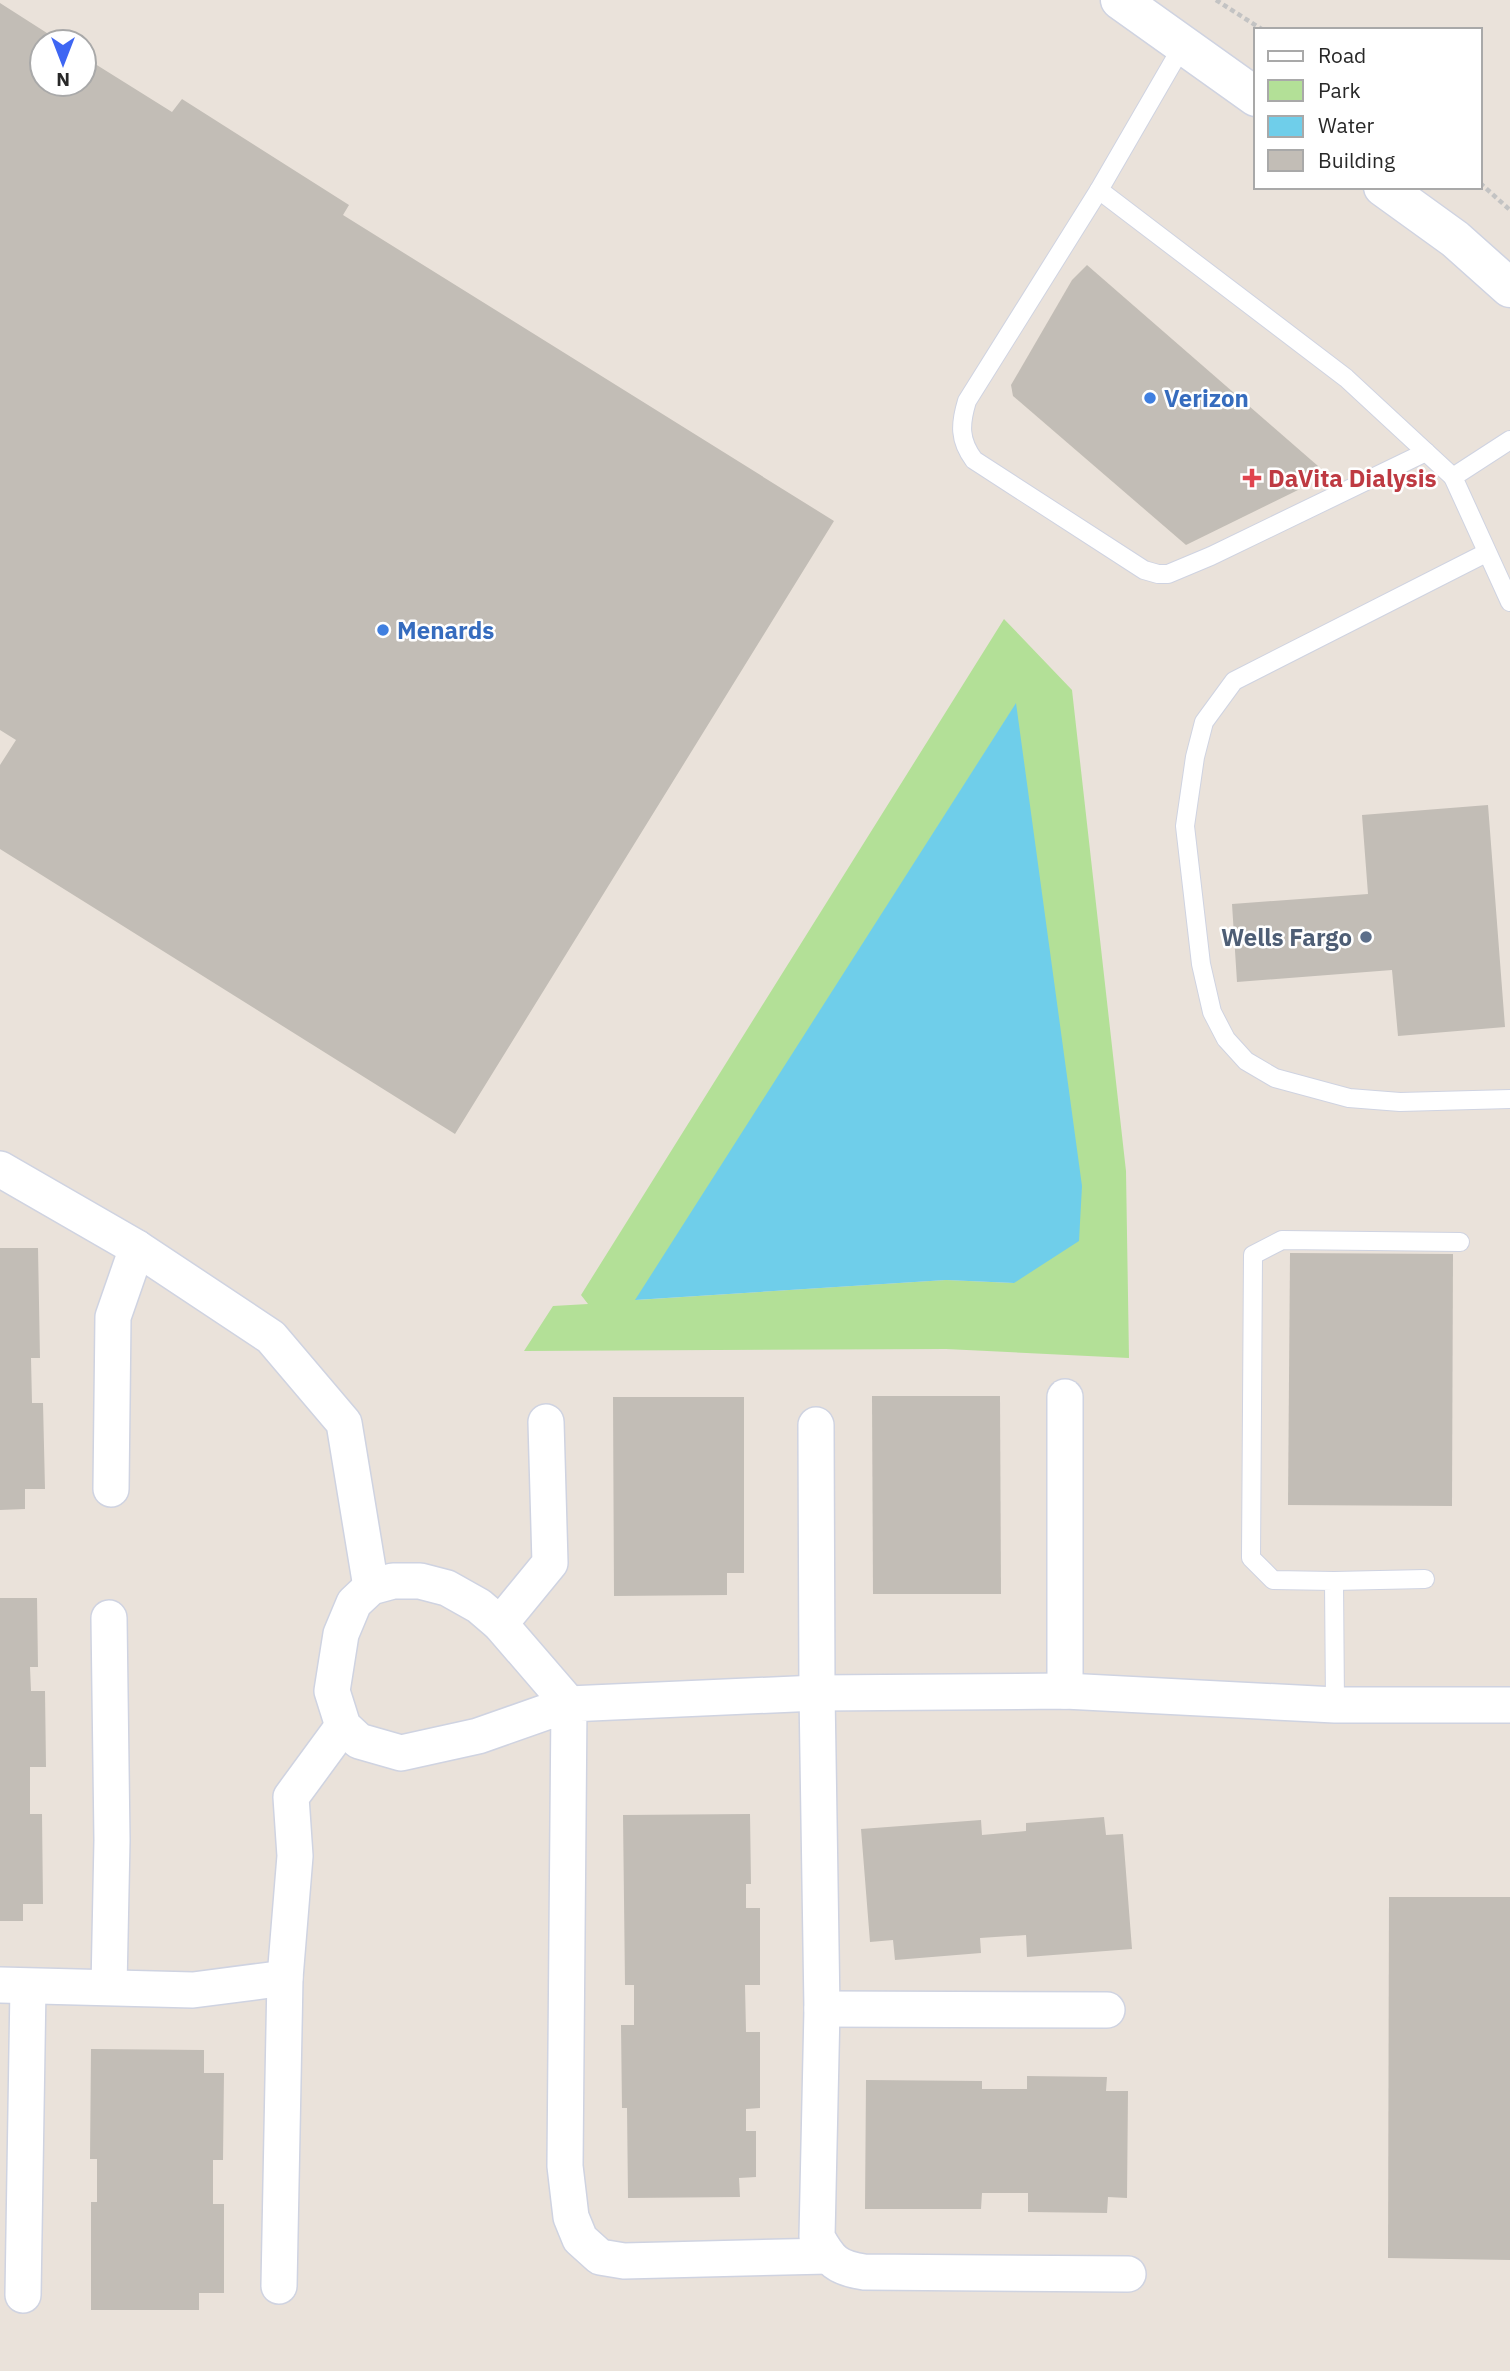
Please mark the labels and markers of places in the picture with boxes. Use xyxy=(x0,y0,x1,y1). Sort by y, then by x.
place label: Verizon xyxy=(1164,382,1249,414)
marker: Verizon xyxy=(1142,390,1158,406)
place label: DaVita Dialysis xyxy=(1268,462,1437,494)
marker: DaVita Dialysis xyxy=(1242,468,1262,488)
place label: Menards xyxy=(397,614,494,646)
marker: Menards xyxy=(375,622,391,638)
place label: Wells Fargo xyxy=(1221,921,1352,953)
marker: Wells Fargo xyxy=(1358,929,1374,945)

